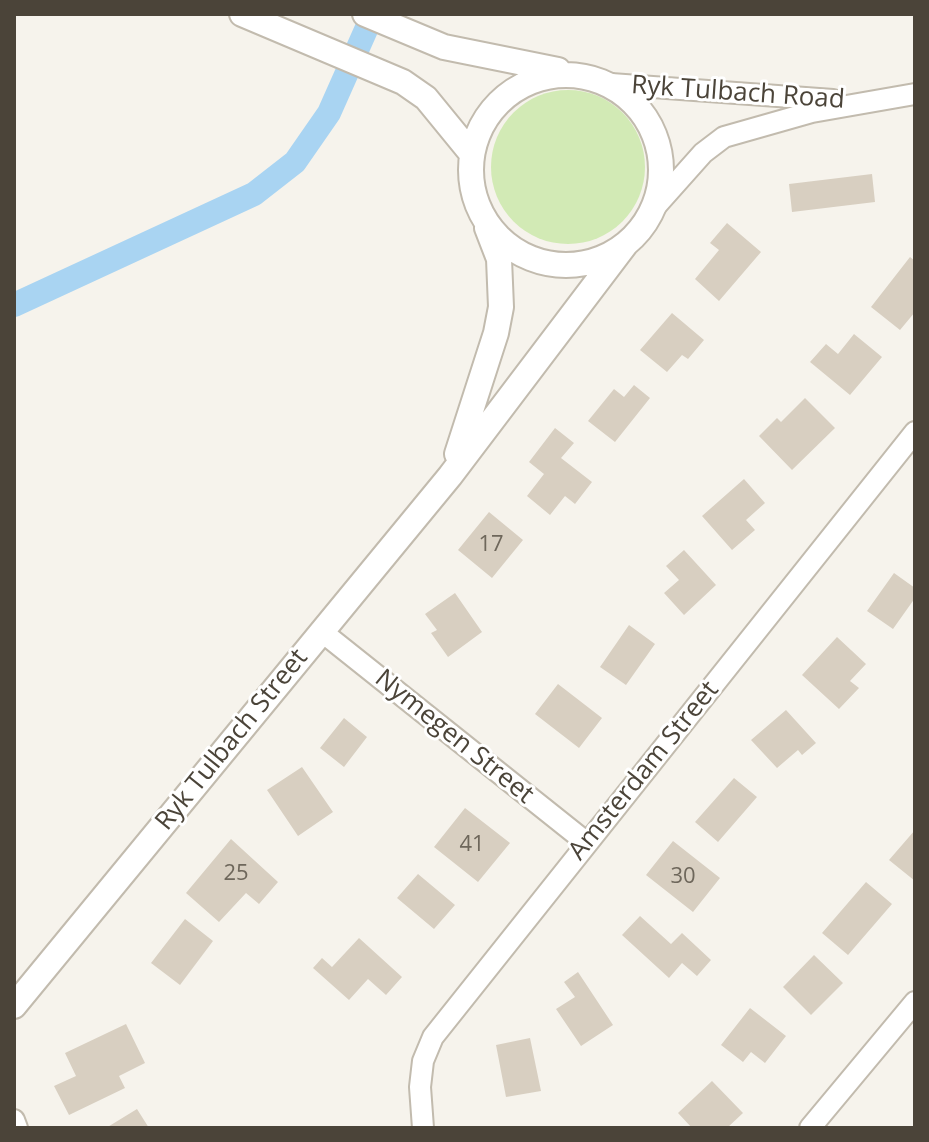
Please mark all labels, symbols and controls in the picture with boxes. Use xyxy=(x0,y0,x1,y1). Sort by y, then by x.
street label: Ryk Tulbach Road xyxy=(630,70,846,116)
house number: 17 xyxy=(478,532,504,558)
street label: Ryk Tulbach Street xyxy=(149,643,315,837)
street label: Nymegen Street xyxy=(368,663,540,811)
street label: Amsterdam Street xyxy=(562,675,726,867)
house number: 41 xyxy=(459,832,485,858)
house number: 25 xyxy=(223,861,249,887)
house number: 30 xyxy=(670,864,696,890)

